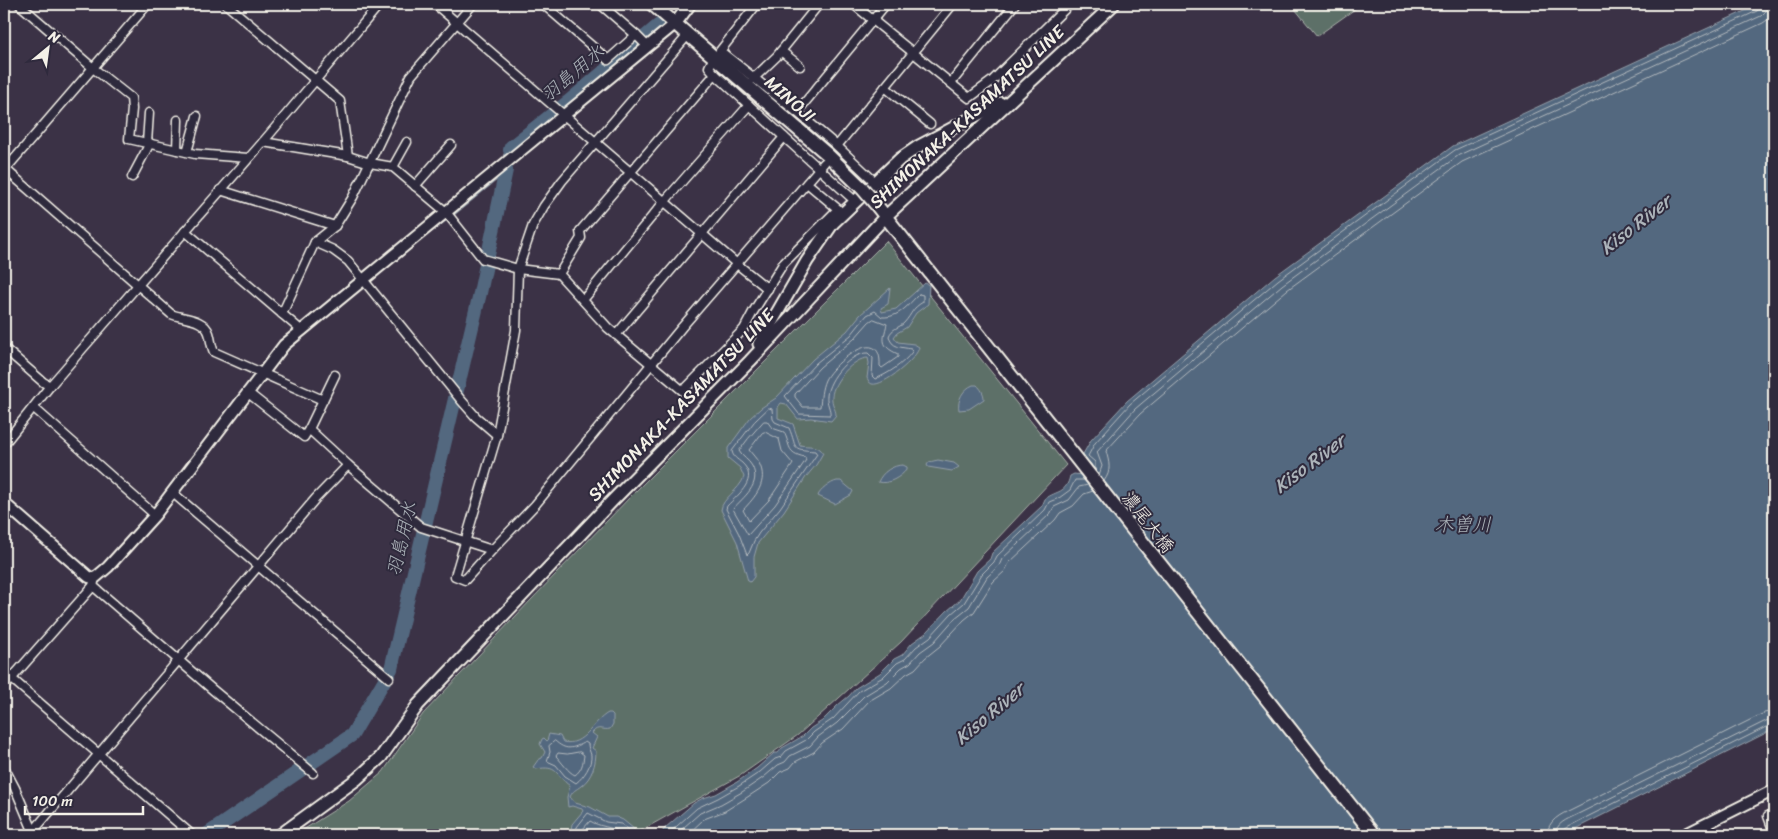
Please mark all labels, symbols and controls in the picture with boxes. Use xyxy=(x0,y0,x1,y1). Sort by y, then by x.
street label: SHIMONAKA-KASAMATSU LINE xyxy=(862,16,1073,217)
north arrow xyxy=(22,22,72,72)
text: N xyxy=(43,23,65,50)
water label: 羽島用水 xyxy=(533,36,612,110)
street label: MINOJI xyxy=(757,67,824,131)
water label: Kiso River xyxy=(1592,184,1681,263)
street label: SHIMONAKA-KASAMATSU LINE xyxy=(580,300,783,509)
water label: Kiso River xyxy=(1266,423,1355,502)
street label: 濃尾大橋 xyxy=(1113,484,1183,560)
water label: 羽島用水 xyxy=(377,498,426,580)
water label: 木曽川 xyxy=(1434,508,1492,541)
water label: Kiso River xyxy=(947,672,1034,753)
scale bar xyxy=(25,784,142,816)
text: 100 m xyxy=(32,788,73,814)

